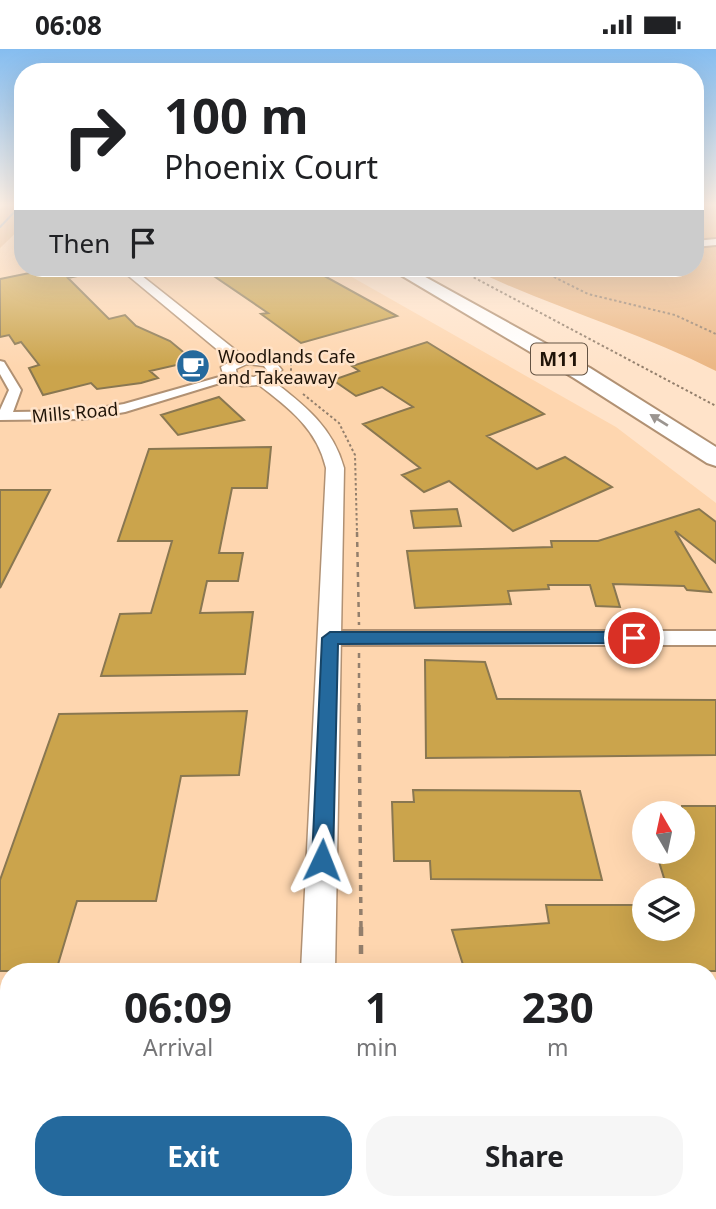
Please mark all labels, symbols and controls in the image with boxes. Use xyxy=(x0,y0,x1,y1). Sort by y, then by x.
text: 06:08 xyxy=(35,7,102,43)
text: 100 m xyxy=(164,82,309,148)
icon: right xyxy=(49,91,140,182)
text: Phoenix Court xyxy=(164,145,378,188)
icon: arrive xyxy=(124,224,162,262)
text: Then xyxy=(49,225,110,261)
road number: M11 xyxy=(531,343,587,375)
place label: Woodlands Cafe and Takeaway xyxy=(218,344,355,389)
cafe icon: Woodlands Cafe and Takeaway xyxy=(174,347,212,385)
street label: Mills Road xyxy=(31,396,119,428)
one-way arrow xyxy=(649,414,668,427)
pin xyxy=(604,608,664,668)
icon: arrive xyxy=(615,619,653,657)
north arrow xyxy=(632,801,695,865)
map controls xyxy=(632,801,695,941)
position arrow xyxy=(285,823,359,897)
button: layers xyxy=(632,878,695,941)
text: 06:09 xyxy=(124,978,232,1035)
text: 1 xyxy=(365,978,389,1035)
text: 230 xyxy=(522,978,594,1035)
text: Arrival xyxy=(143,1031,213,1063)
text: min xyxy=(356,1031,398,1063)
text: m xyxy=(547,1031,569,1063)
button: Exit xyxy=(35,1116,352,1196)
button: Share xyxy=(366,1116,683,1196)

